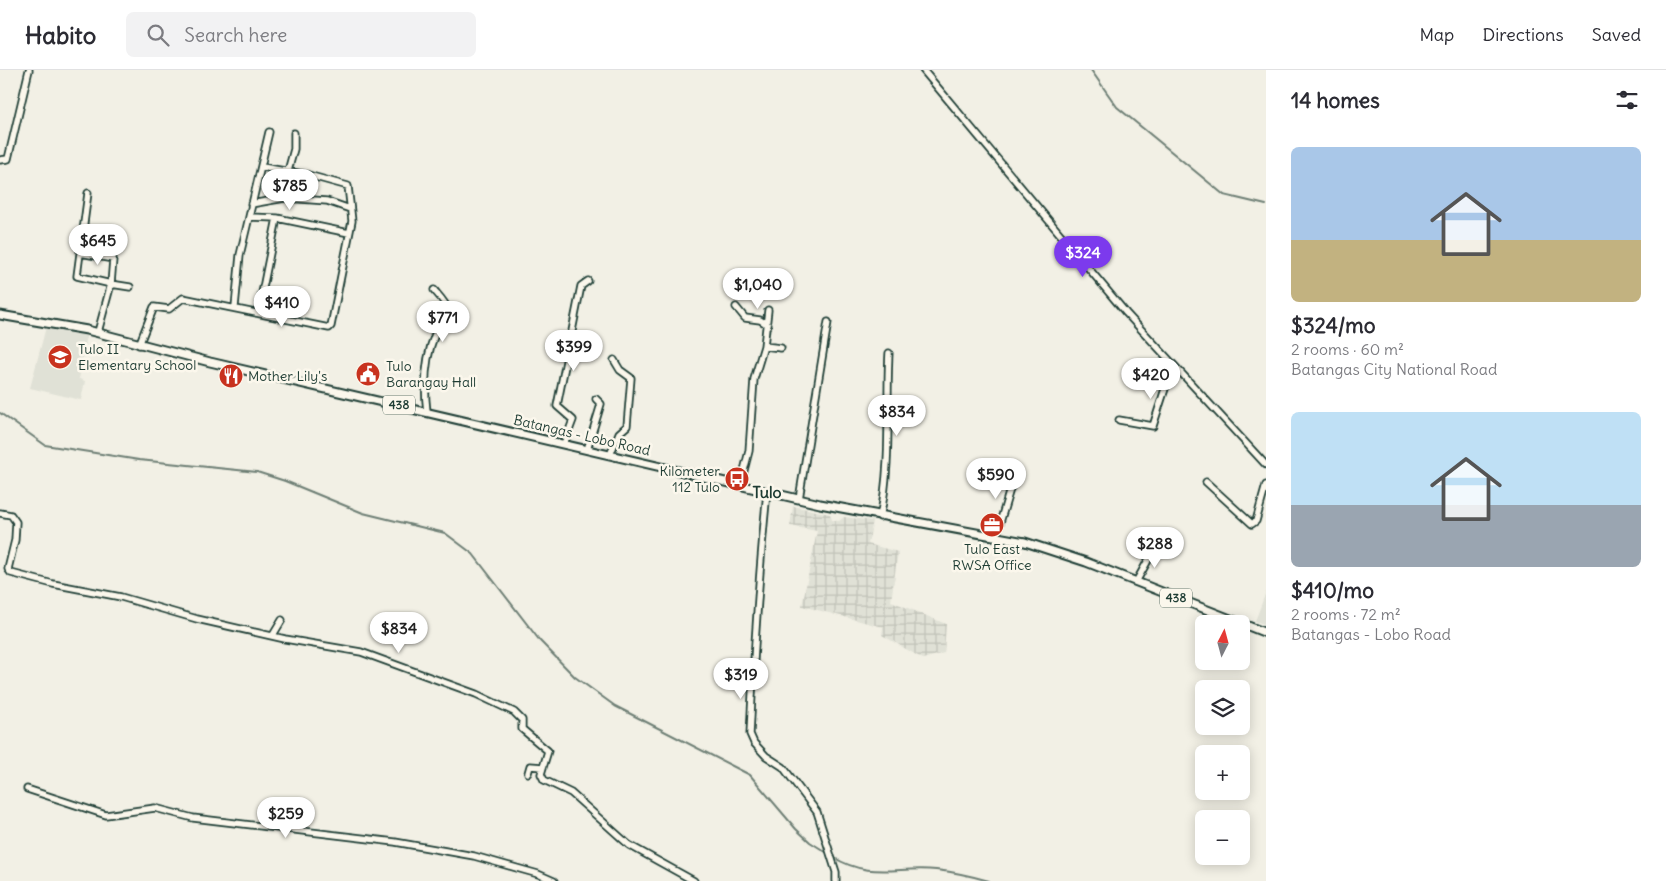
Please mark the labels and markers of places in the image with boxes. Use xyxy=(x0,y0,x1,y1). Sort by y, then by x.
pin: $785 xyxy=(260,168,320,211)
pin: $645 xyxy=(68,224,128,266)
pin: $324 xyxy=(1053,236,1113,278)
pin: $1,040 xyxy=(717,268,799,310)
pin: $410 xyxy=(252,286,312,328)
pin: $771 xyxy=(413,300,473,343)
pin: $399 xyxy=(544,330,604,372)
place label: Tulo II Elementary School xyxy=(78,340,196,374)
school or university icon: Tulo II Elementary School xyxy=(47,344,73,370)
place label: Tulo Barangay Hall xyxy=(386,357,476,391)
pin: $420 xyxy=(1121,358,1181,400)
public building icon: Tulo Barangay Hall xyxy=(355,361,381,387)
restaurant icon: Mother Lily's xyxy=(218,363,244,389)
place label: Mother Lily's xyxy=(248,367,327,385)
pin: $834 xyxy=(867,394,927,437)
pin: $590 xyxy=(966,458,1026,500)
place label: Kilometer 112 Tulo xyxy=(660,462,720,496)
bus stop icon: Kilometer 112 Tulo xyxy=(724,466,750,492)
office icon: Tulo East RWSA Office xyxy=(979,512,1005,538)
pin: $288 xyxy=(1125,526,1185,569)
place label: Tulo East RWSA Office xyxy=(952,540,1032,574)
pin: $834 xyxy=(369,612,429,654)
pin: $319 xyxy=(711,658,771,700)
pin: $259 xyxy=(256,796,316,839)

